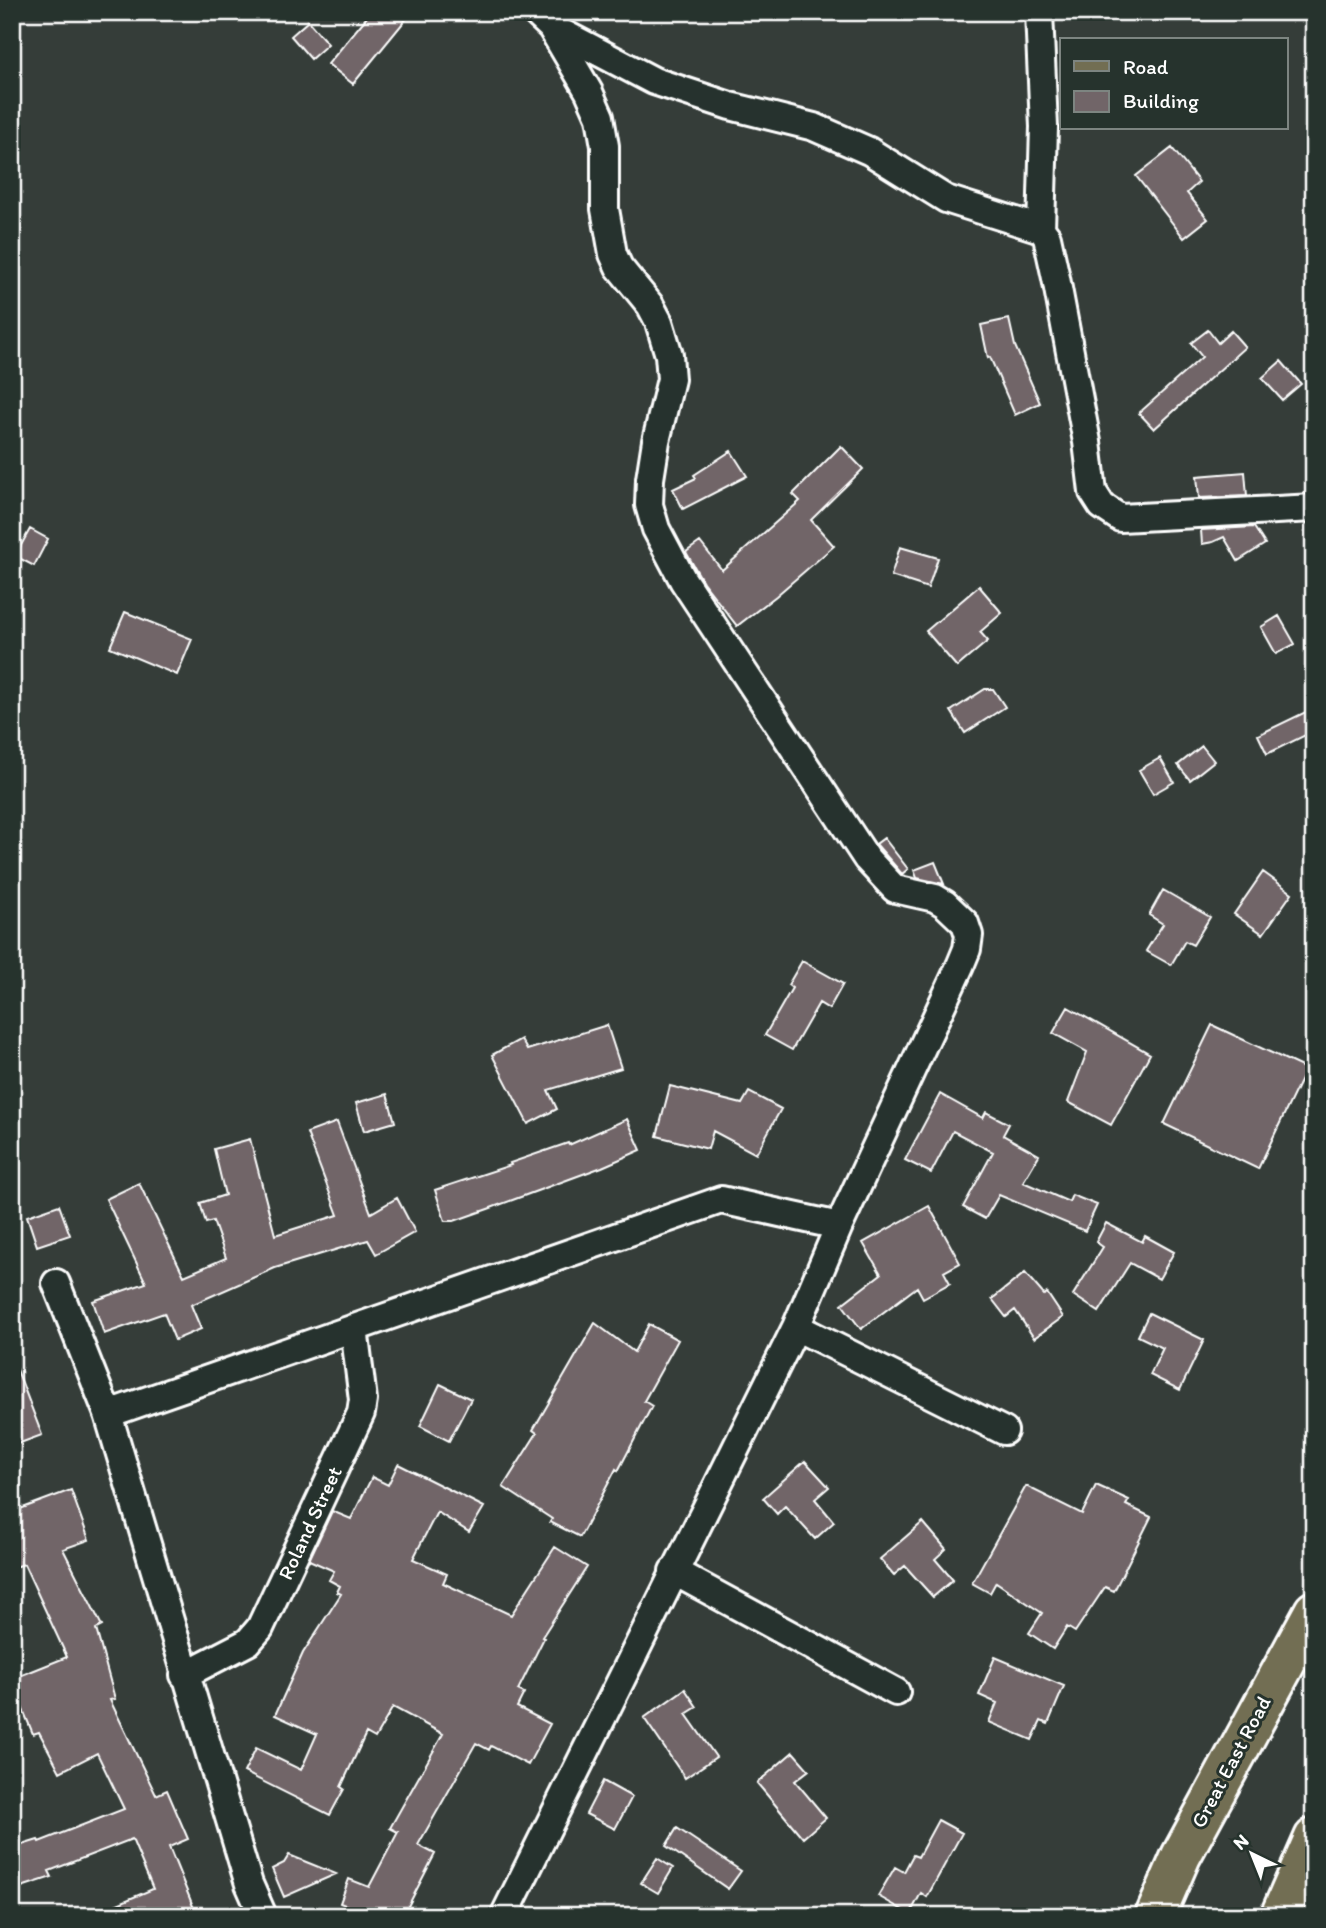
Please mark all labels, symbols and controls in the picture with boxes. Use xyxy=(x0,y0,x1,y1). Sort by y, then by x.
legend xyxy=(1060,38,1288,130)
text: Road xyxy=(1123,54,1169,79)
text: Building xyxy=(1123,88,1199,113)
street label: Roland Street xyxy=(272,1462,347,1584)
street label: Great East Road xyxy=(1185,1692,1276,1832)
north arrow xyxy=(1218,1820,1288,1890)
text: N xyxy=(1228,1829,1253,1855)

